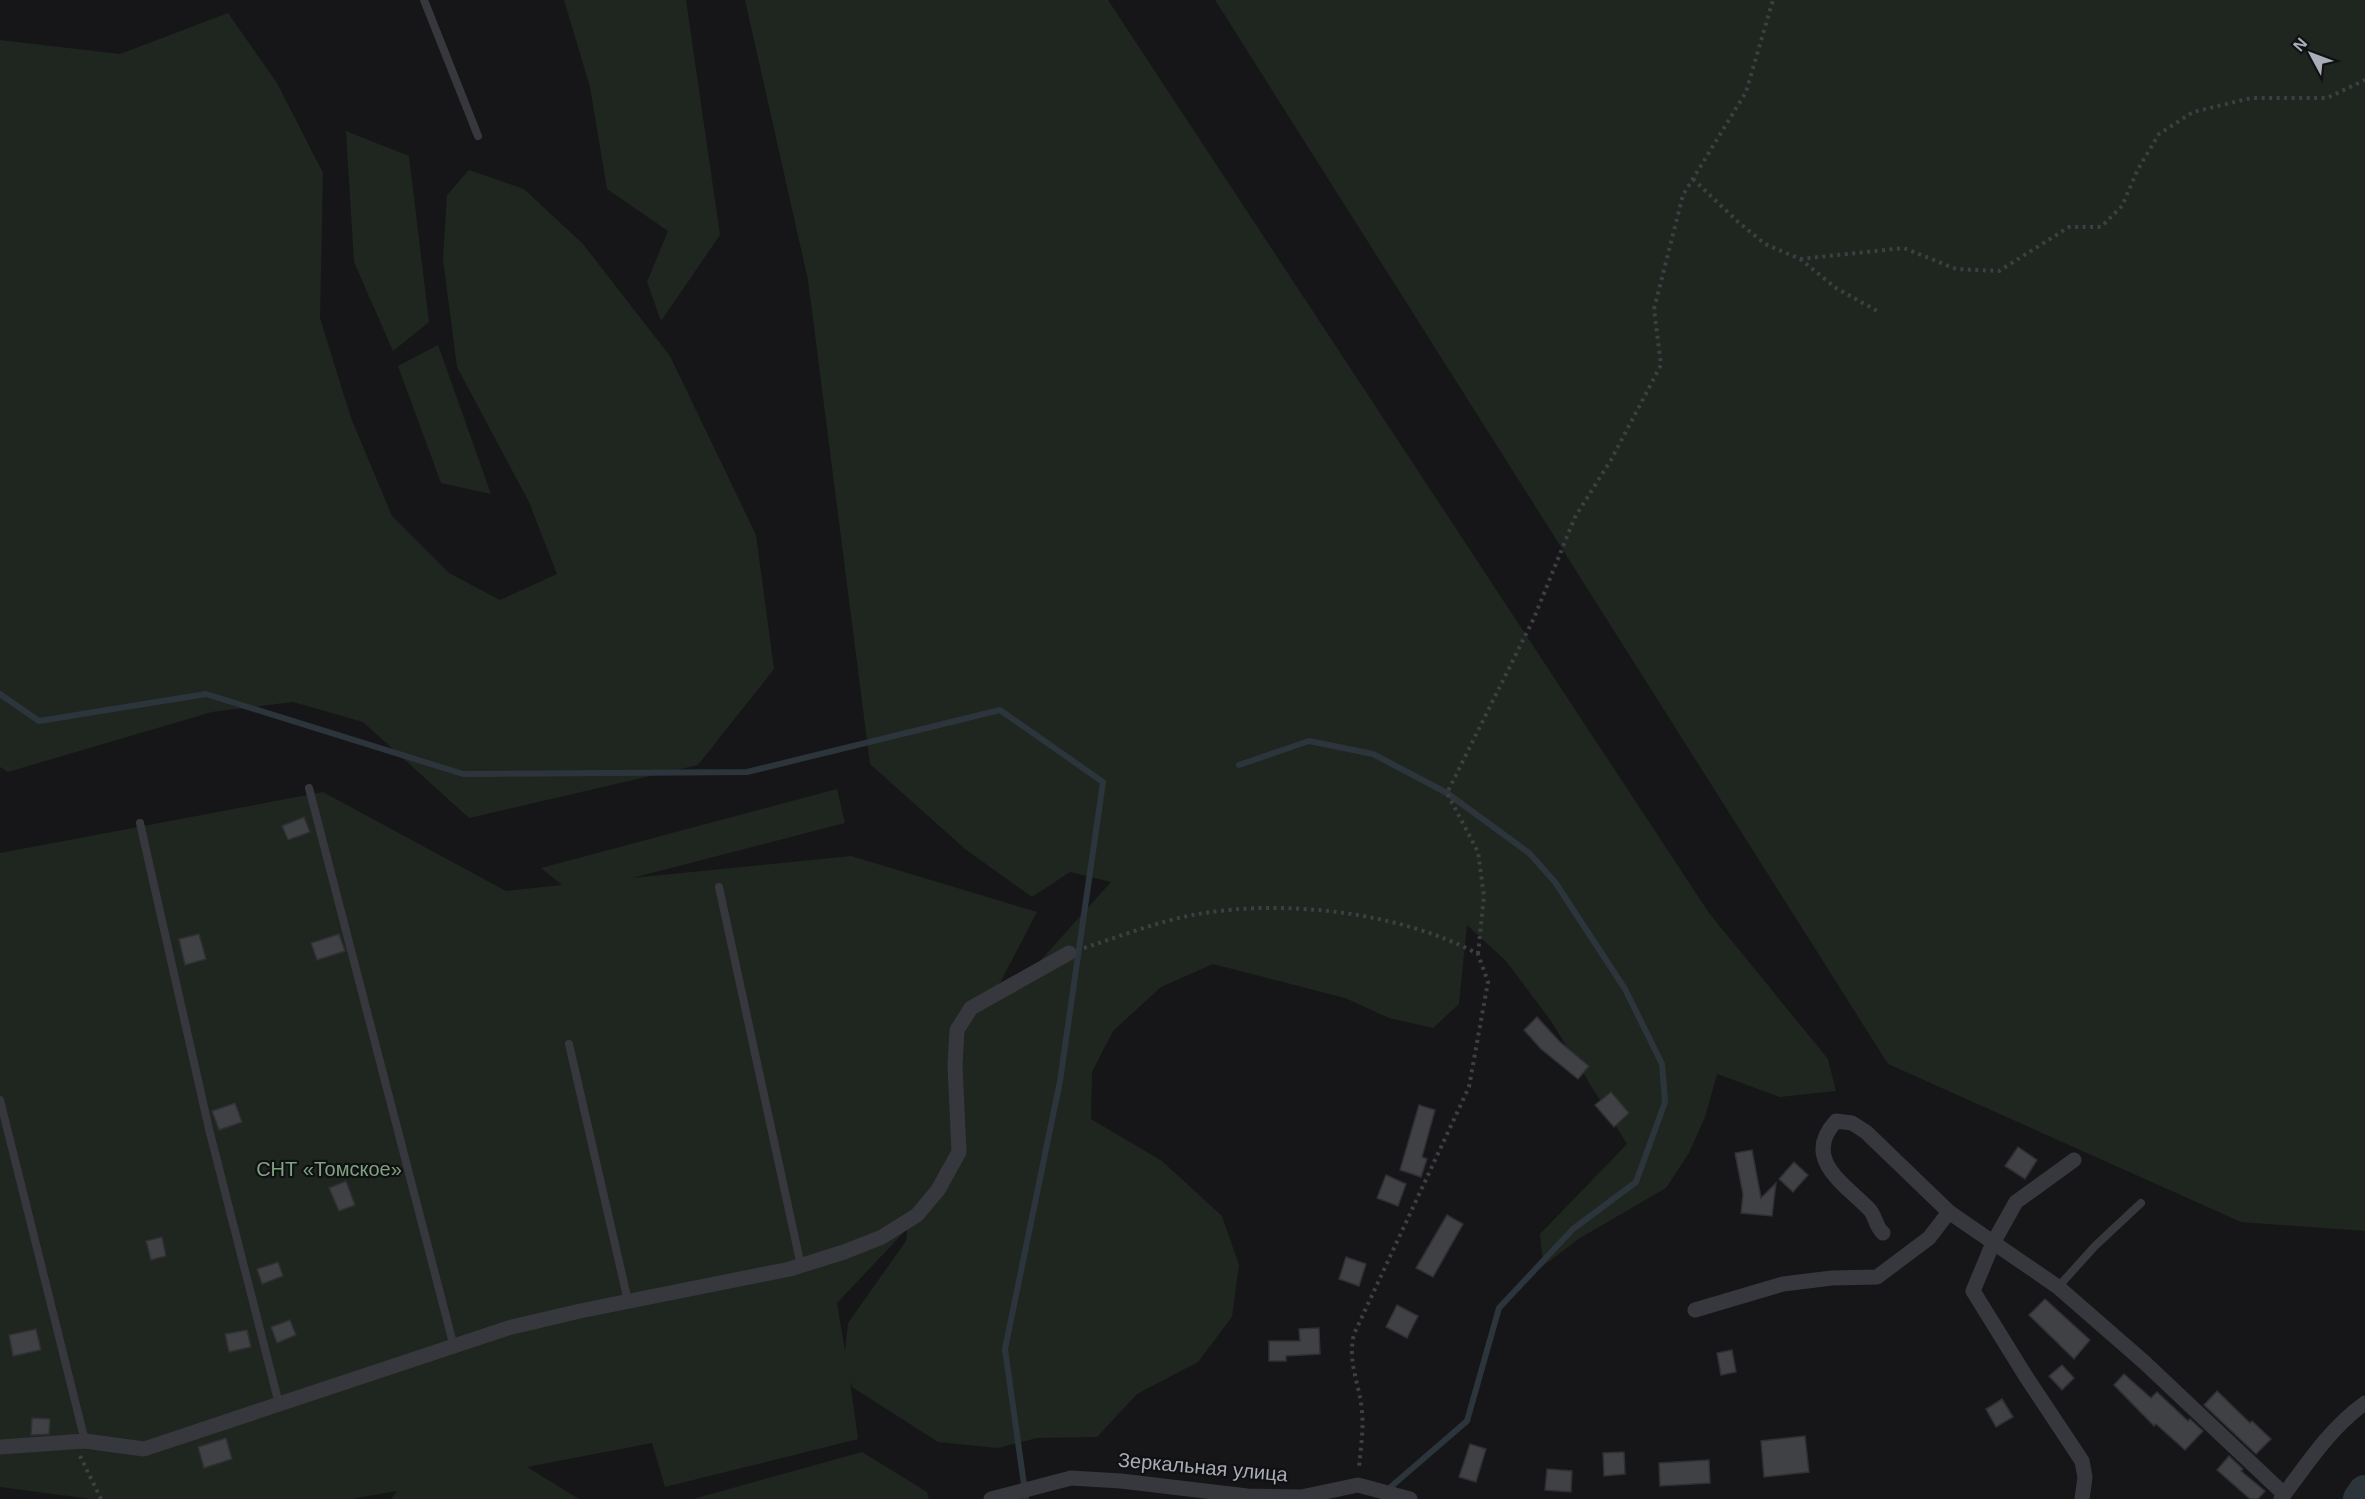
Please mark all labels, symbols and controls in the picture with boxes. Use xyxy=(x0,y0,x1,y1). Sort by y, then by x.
north arrow xyxy=(2281,24,2341,84)
text: N xyxy=(2290,35,2310,54)
park label: СНТ «Томское» xyxy=(256,1158,402,1180)
street label: Зеркальная улица xyxy=(1117,1449,1290,1485)

